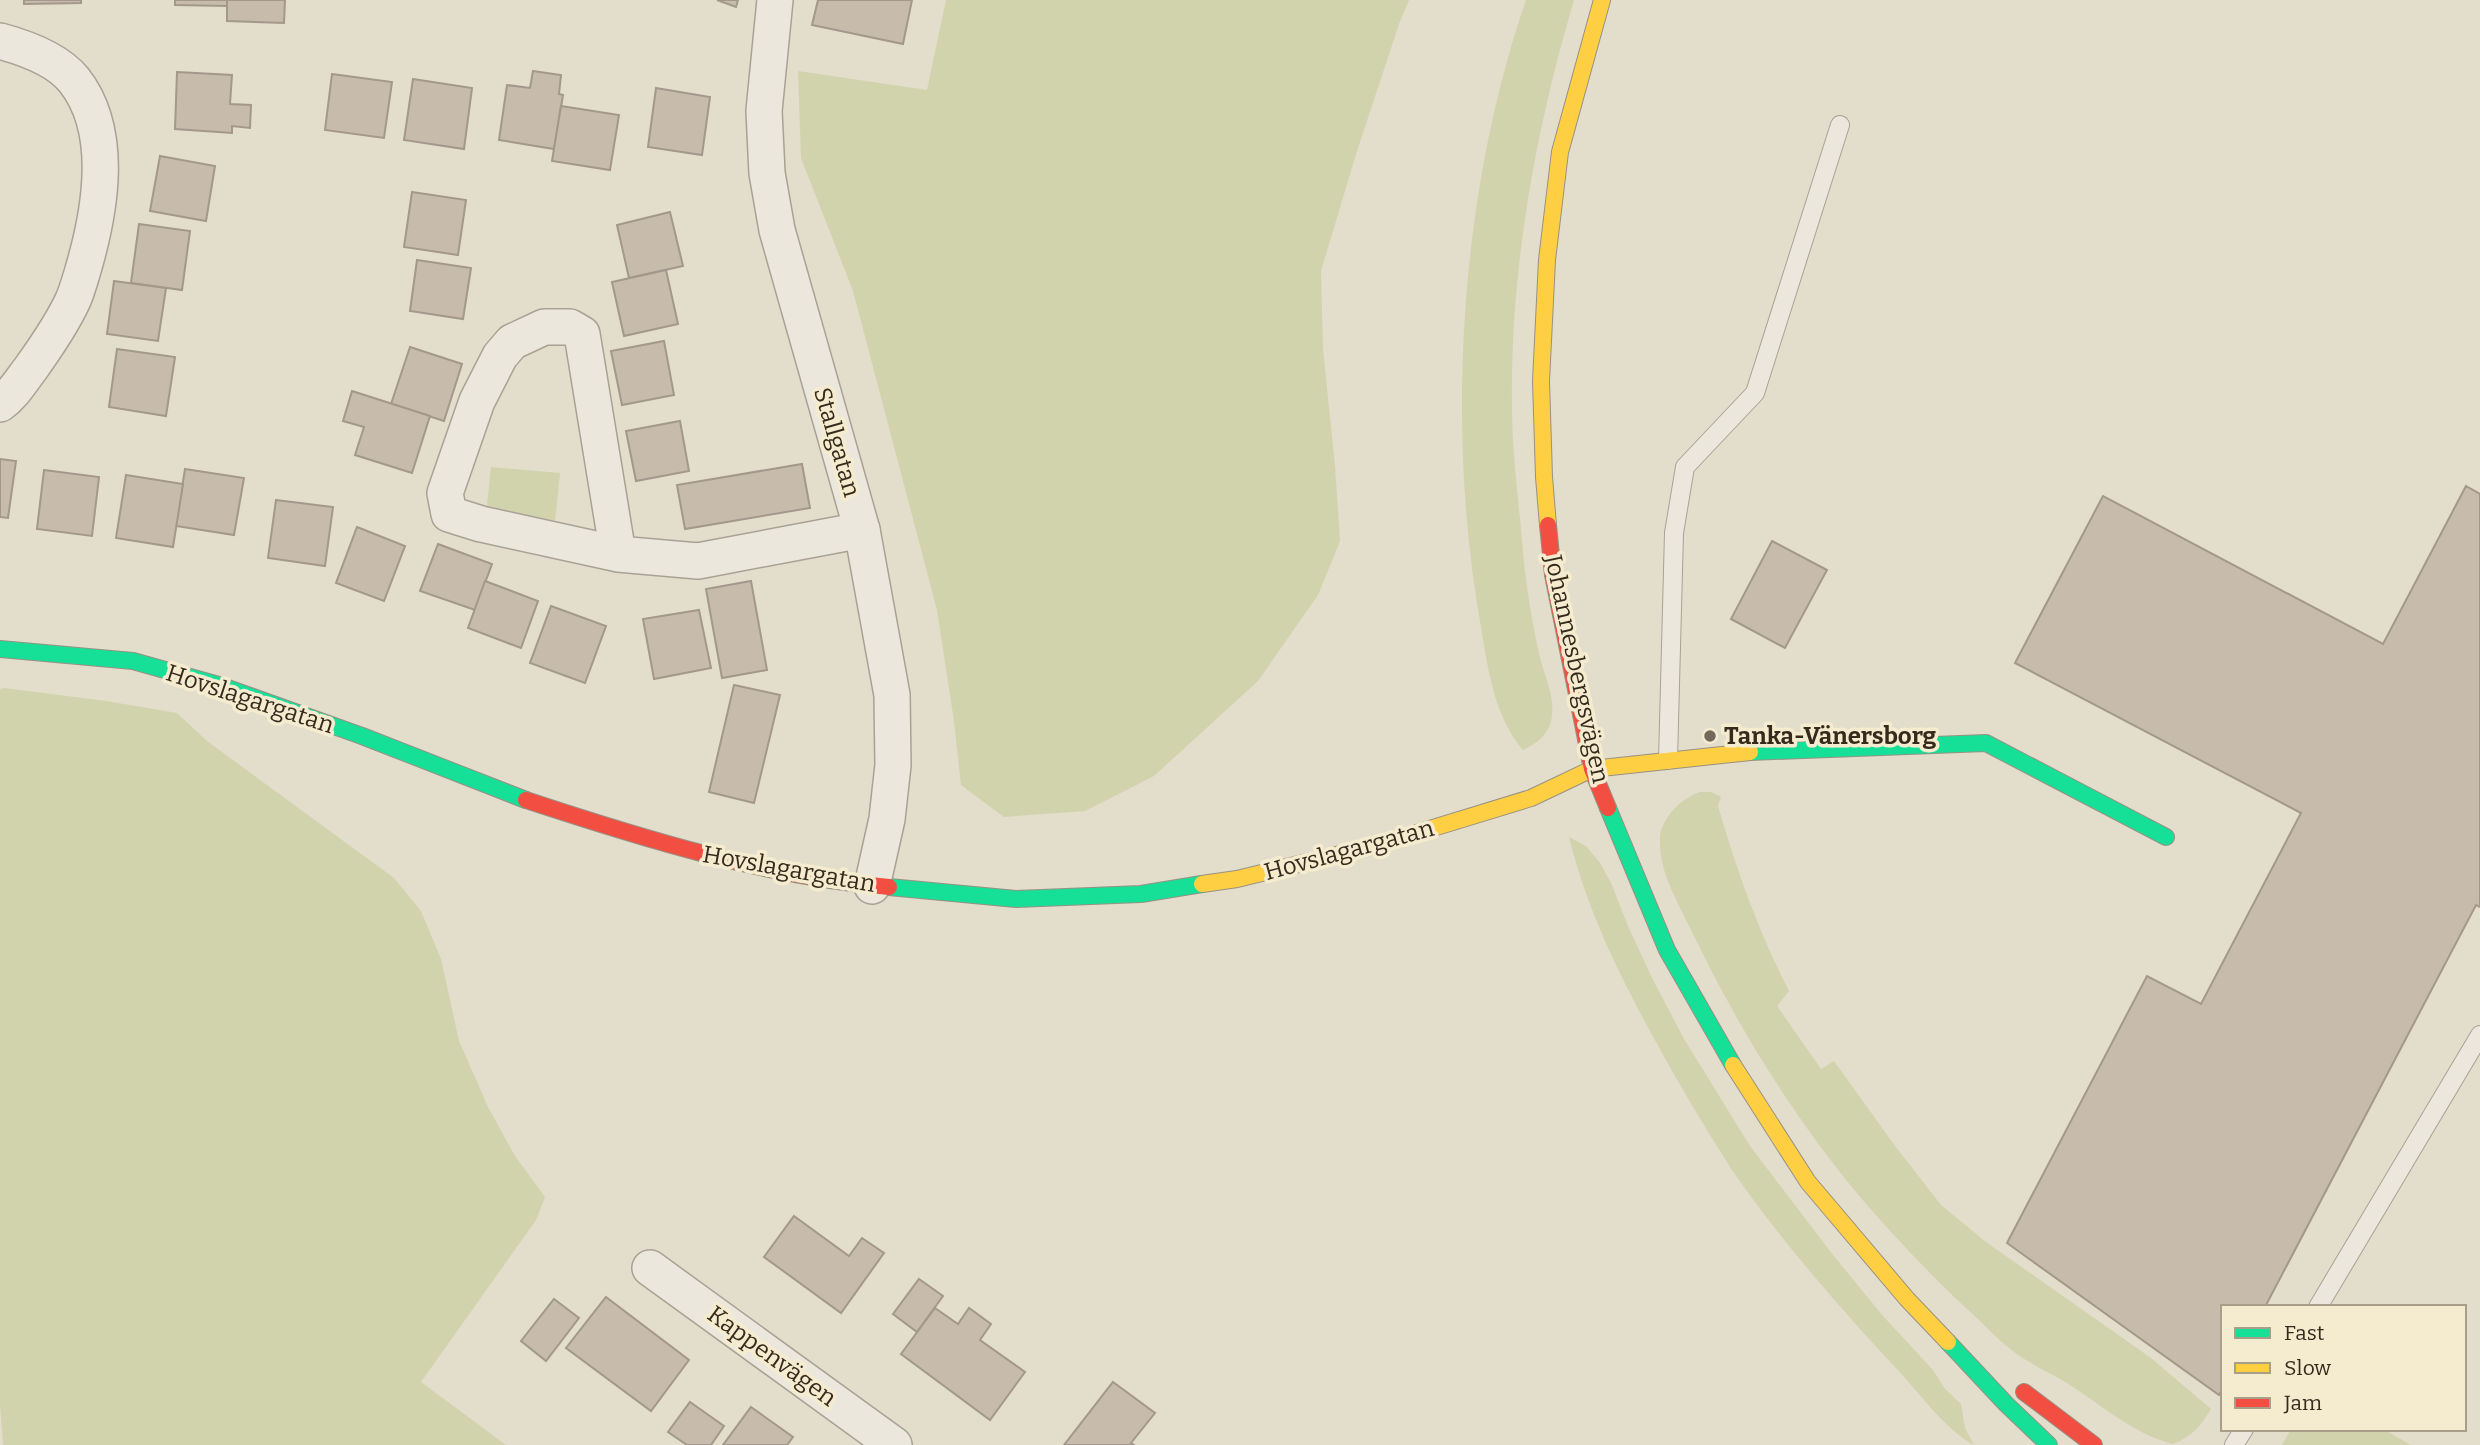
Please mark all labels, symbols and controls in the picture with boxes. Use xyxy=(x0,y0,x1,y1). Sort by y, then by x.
street label: Stallgatan xyxy=(808,384,866,500)
street label: Johannesbergsvägen xyxy=(1539,551,1615,786)
street label: Hovslagargatan xyxy=(163,659,337,739)
place label: Tanka-Vänersborg xyxy=(1724,722,1937,750)
marker: Tanka-Vänersborg xyxy=(1702,728,1718,744)
street label: Hovslagargatan xyxy=(1261,814,1437,886)
street label: Hovslagargatan xyxy=(701,840,877,898)
street label: Kappenvägen xyxy=(702,1300,842,1412)
legend xyxy=(2221,1305,2466,1431)
text: Fast xyxy=(2284,1320,2325,1346)
text: Slow xyxy=(2284,1355,2331,1381)
text: Jam xyxy=(2283,1390,2322,1416)

